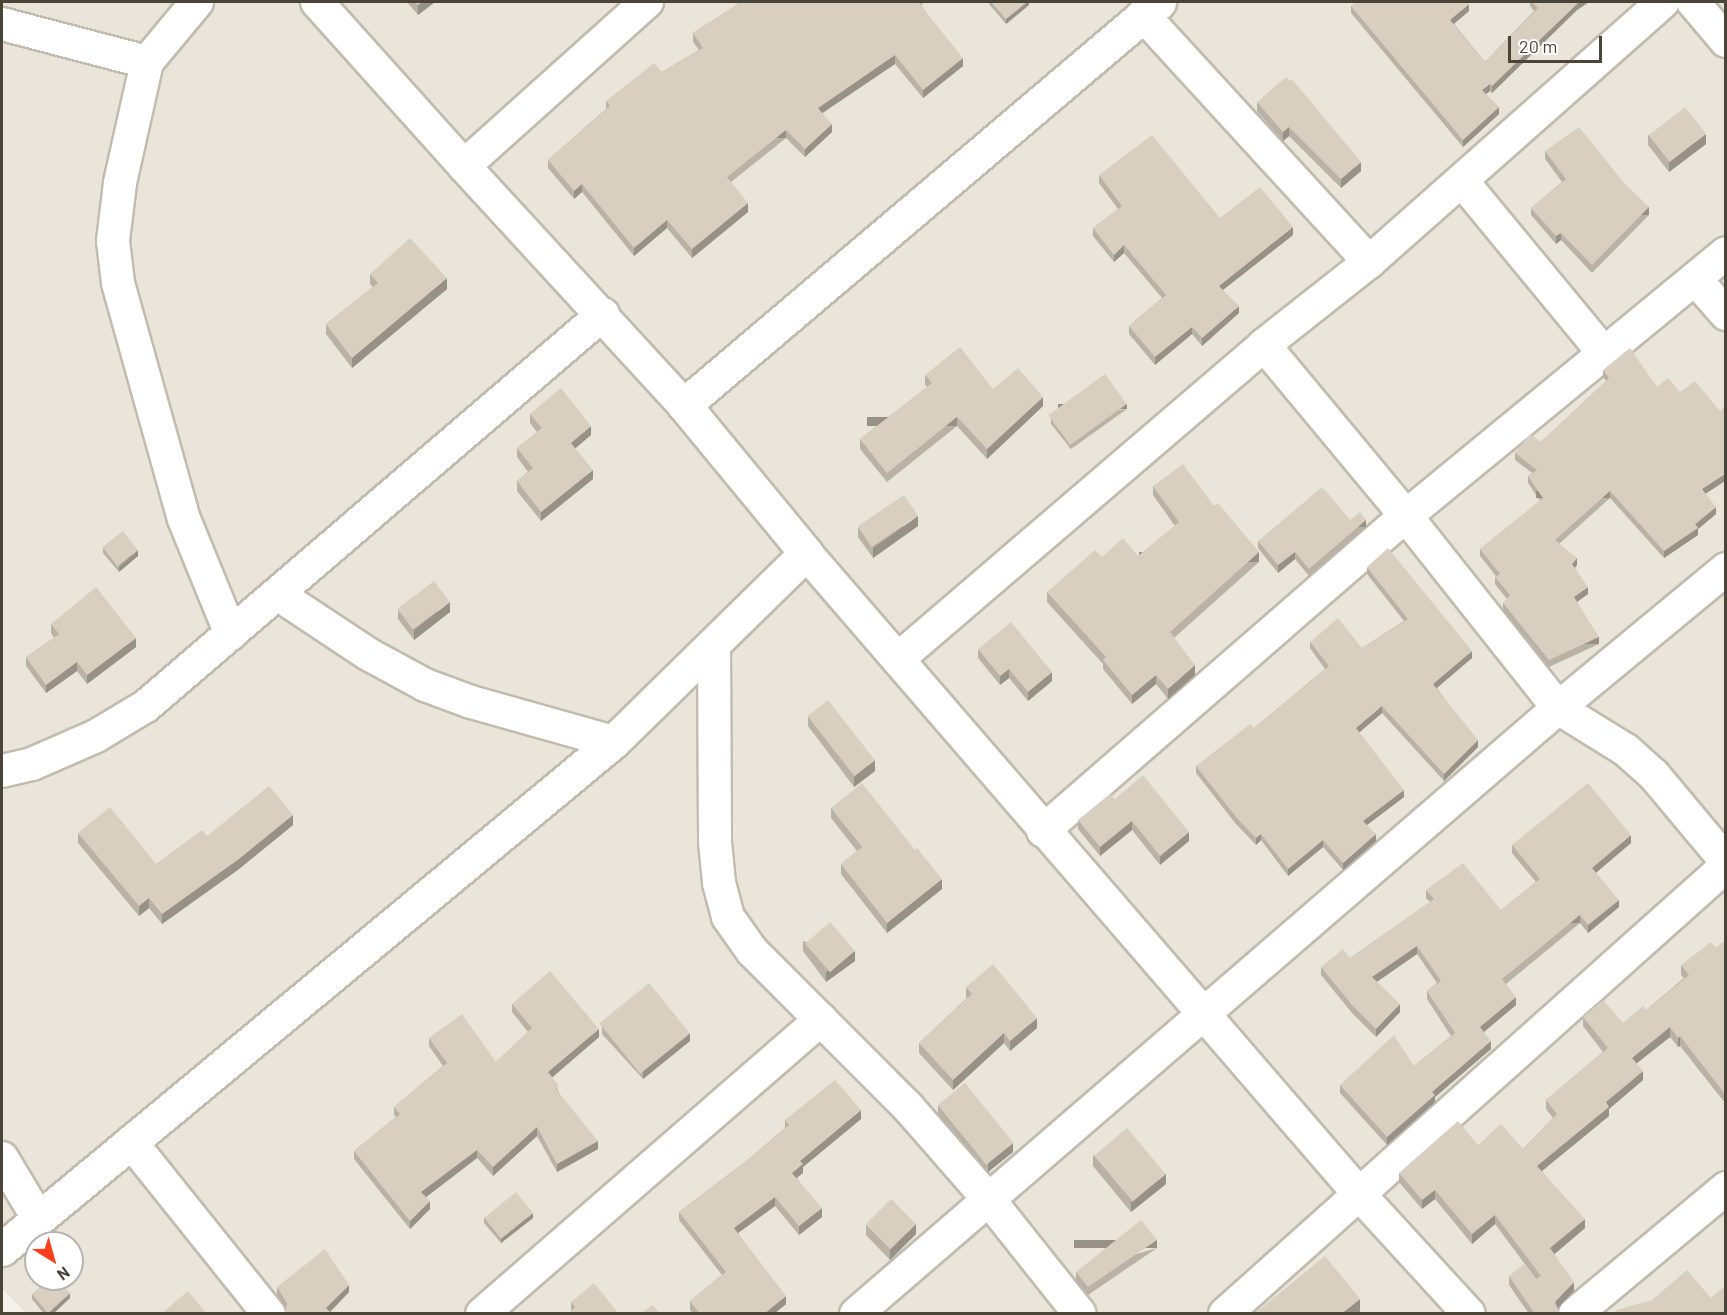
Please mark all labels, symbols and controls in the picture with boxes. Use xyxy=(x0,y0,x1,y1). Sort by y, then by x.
scale bar xyxy=(1511,24,1606,62)
text: 20 m xyxy=(1519,35,1557,57)
north arrow xyxy=(24,1231,84,1291)
text: N xyxy=(54,1263,74,1285)

